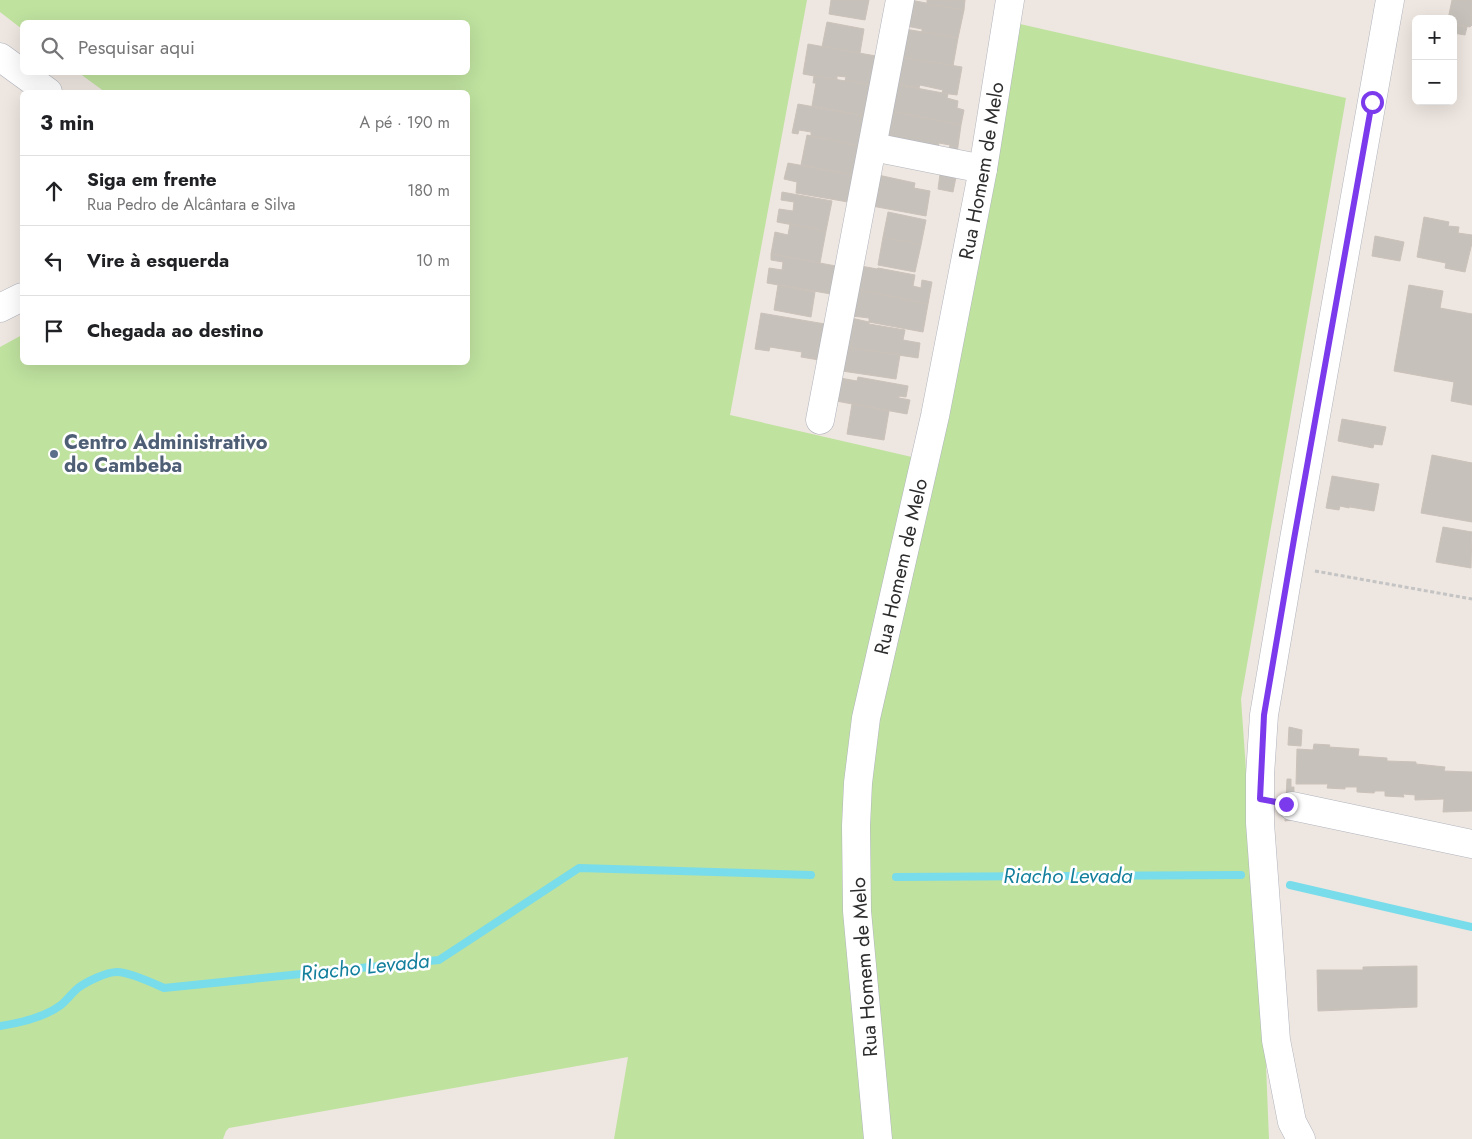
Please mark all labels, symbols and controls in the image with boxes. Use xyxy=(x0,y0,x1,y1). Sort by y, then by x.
map controls xyxy=(1412,15,1457,105)
button: + xyxy=(1412,15,1457,60)
search box xyxy=(20,20,470,75)
icon: search xyxy=(38,34,66,62)
text: Pesquisar aqui xyxy=(78,34,195,61)
button: − xyxy=(1412,60,1457,105)
street label: Rua Homem de Melo xyxy=(952,80,1012,262)
route start xyxy=(1361,91,1384,114)
text: 3 min xyxy=(40,108,94,138)
text: A pé · 190 m xyxy=(360,111,450,134)
text: Siga em frente xyxy=(87,166,217,193)
icon: ahead xyxy=(40,177,68,205)
text: 180 m xyxy=(407,179,450,202)
text: Rua Pedro de Alcântara e Silva xyxy=(87,193,295,216)
icon: left xyxy=(40,247,68,275)
text: Vire à esquerda xyxy=(87,247,229,274)
text: 10 m xyxy=(416,249,450,272)
icon: arrive xyxy=(40,317,68,345)
text: Chegada ao destino xyxy=(87,317,263,344)
place label: Centro Administrativo do Cambeba xyxy=(64,428,268,480)
marker: Centro Administrativo do Cambeba xyxy=(48,448,60,460)
street label: Rua Homem de Melo xyxy=(867,476,935,657)
route end xyxy=(1275,793,1298,816)
water label: Riacho Levada xyxy=(1003,861,1133,891)
street label: Rua Homem de Melo xyxy=(844,876,885,1058)
water label: Riacho Levada xyxy=(299,945,431,989)

